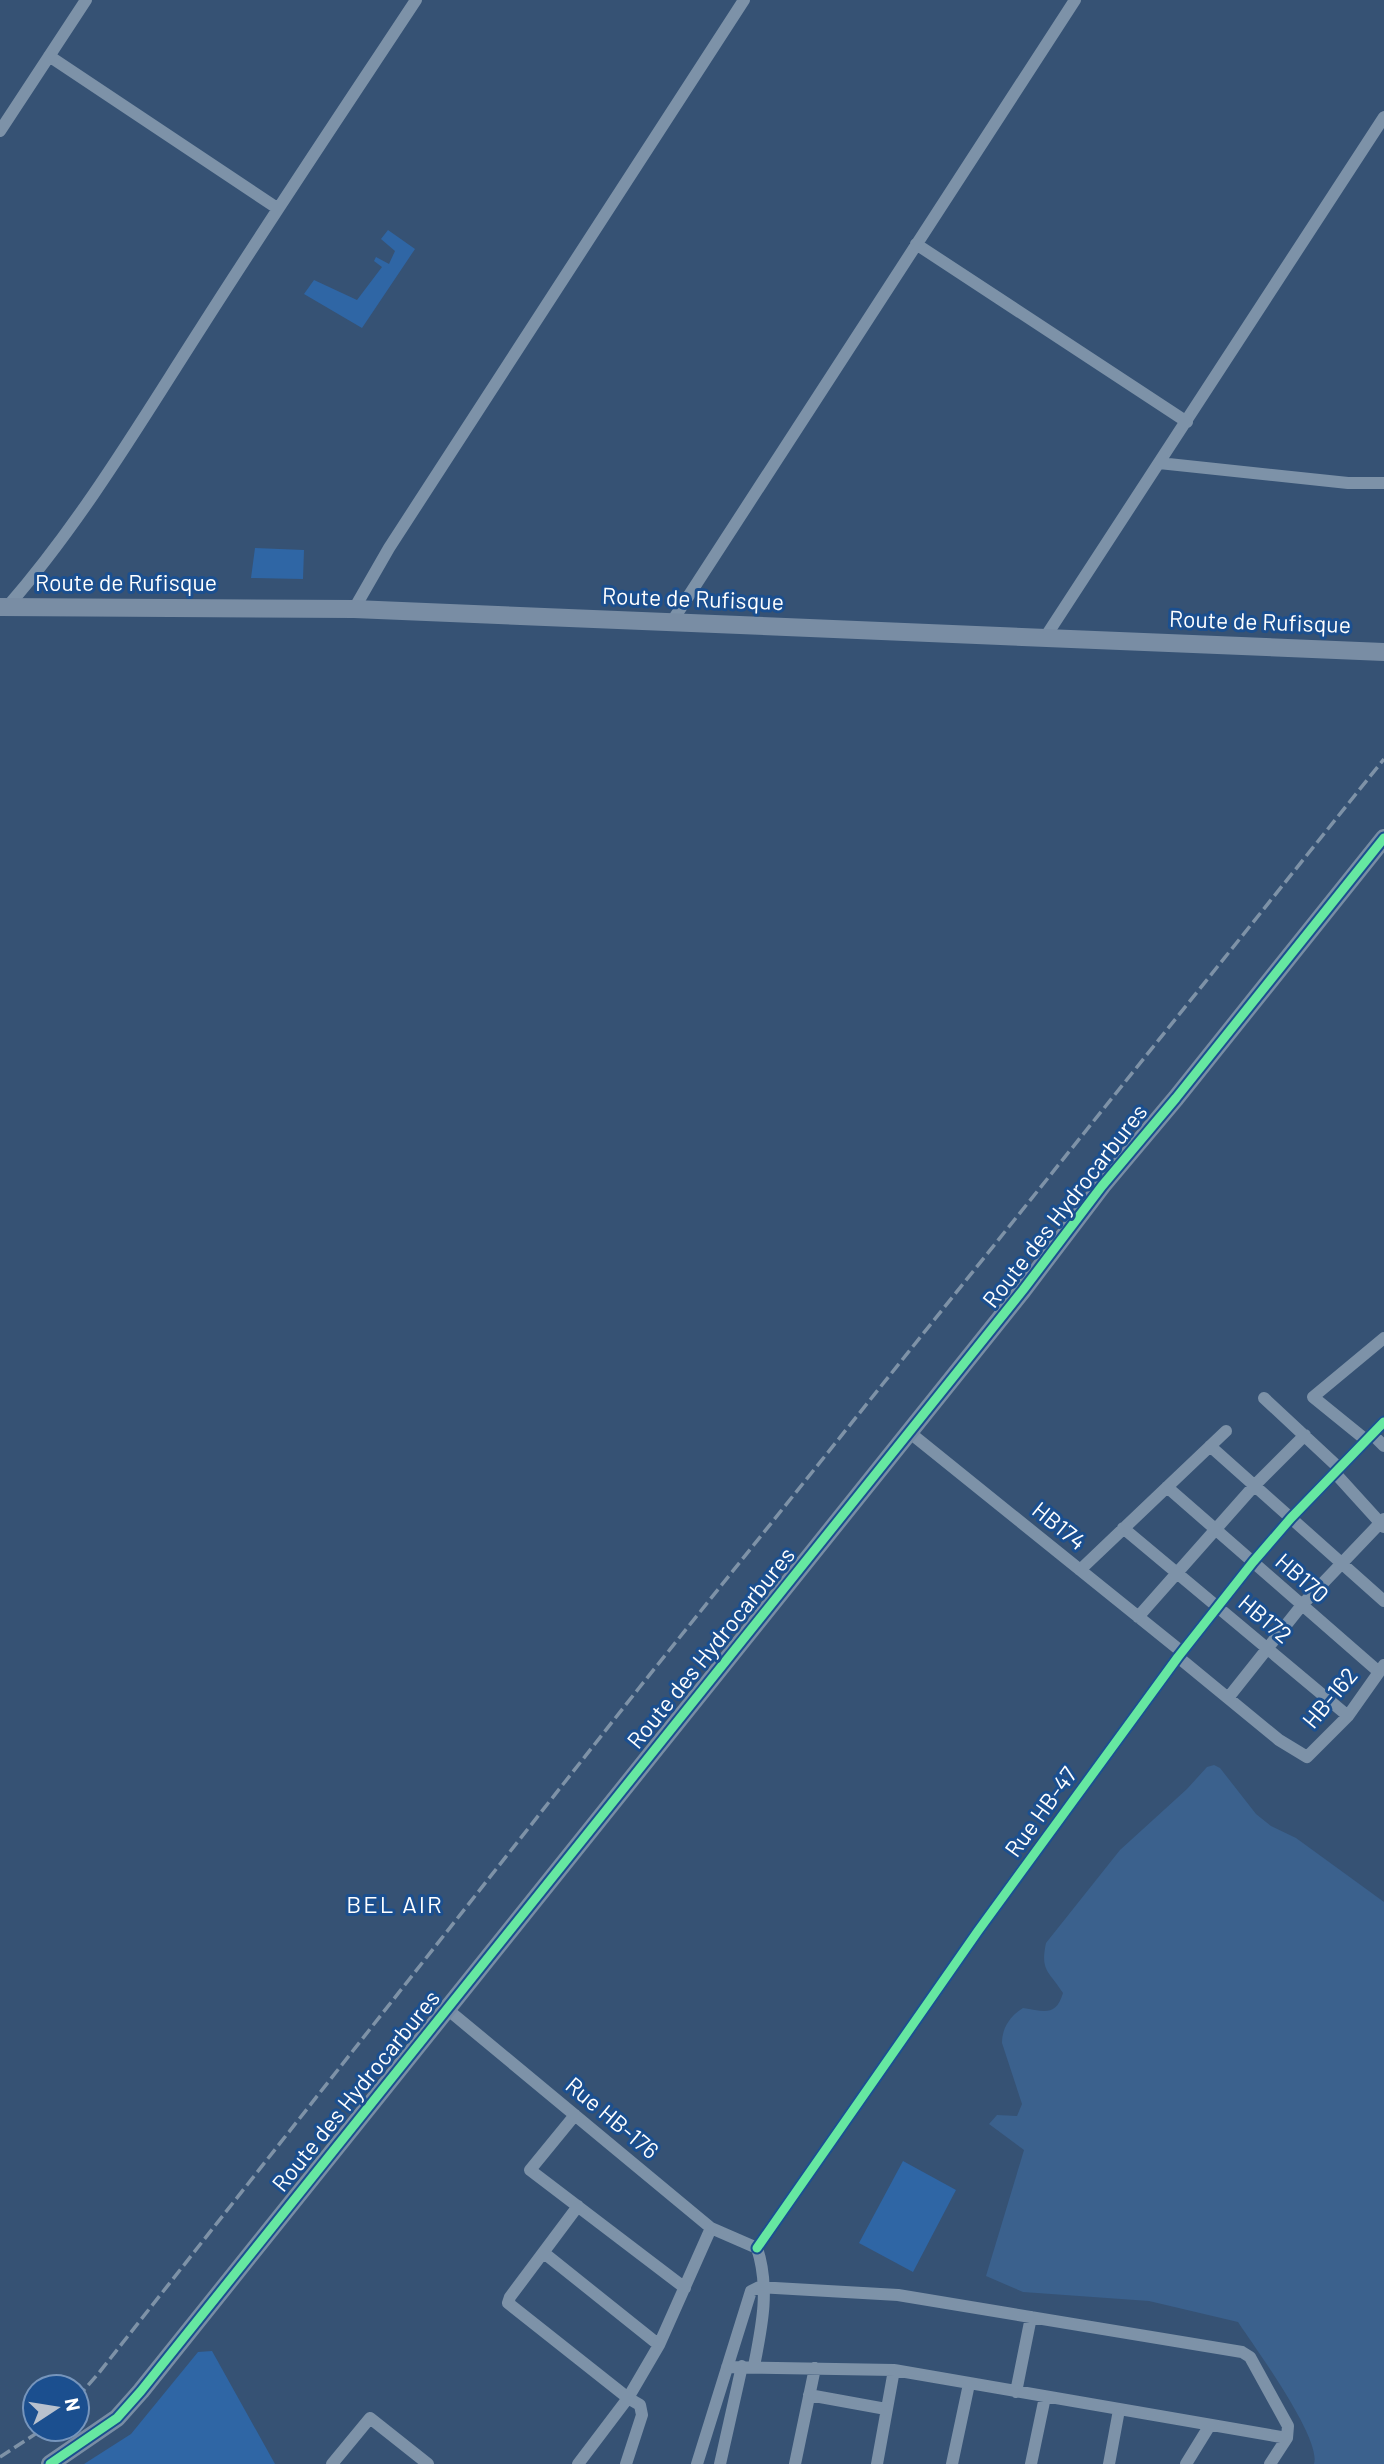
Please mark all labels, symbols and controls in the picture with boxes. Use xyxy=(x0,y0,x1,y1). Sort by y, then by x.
street label: Route de Rufisque xyxy=(35,568,217,596)
street label: Route de Rufisque xyxy=(602,581,784,615)
street label: Route de Rufisque xyxy=(1169,604,1351,638)
street label: Route des Hydrocarbures xyxy=(976,1098,1153,1313)
street label: HB174 xyxy=(1027,1495,1092,1555)
street label: Route des Hydrocarbures xyxy=(620,1541,800,1754)
street label: HB170 xyxy=(1270,1547,1335,1608)
street label: HB172 xyxy=(1233,1588,1298,1648)
street label: HB-162 xyxy=(1296,1661,1363,1733)
street label: Rue HB-47 xyxy=(998,1761,1082,1862)
district label: BEL AIR xyxy=(346,1889,444,1918)
street label: Route des Hydrocarbures xyxy=(265,1984,445,2197)
street label: Rue HB-176 xyxy=(561,2070,665,2164)
north arrow xyxy=(21,2373,91,2443)
text: N xyxy=(61,2396,86,2413)

